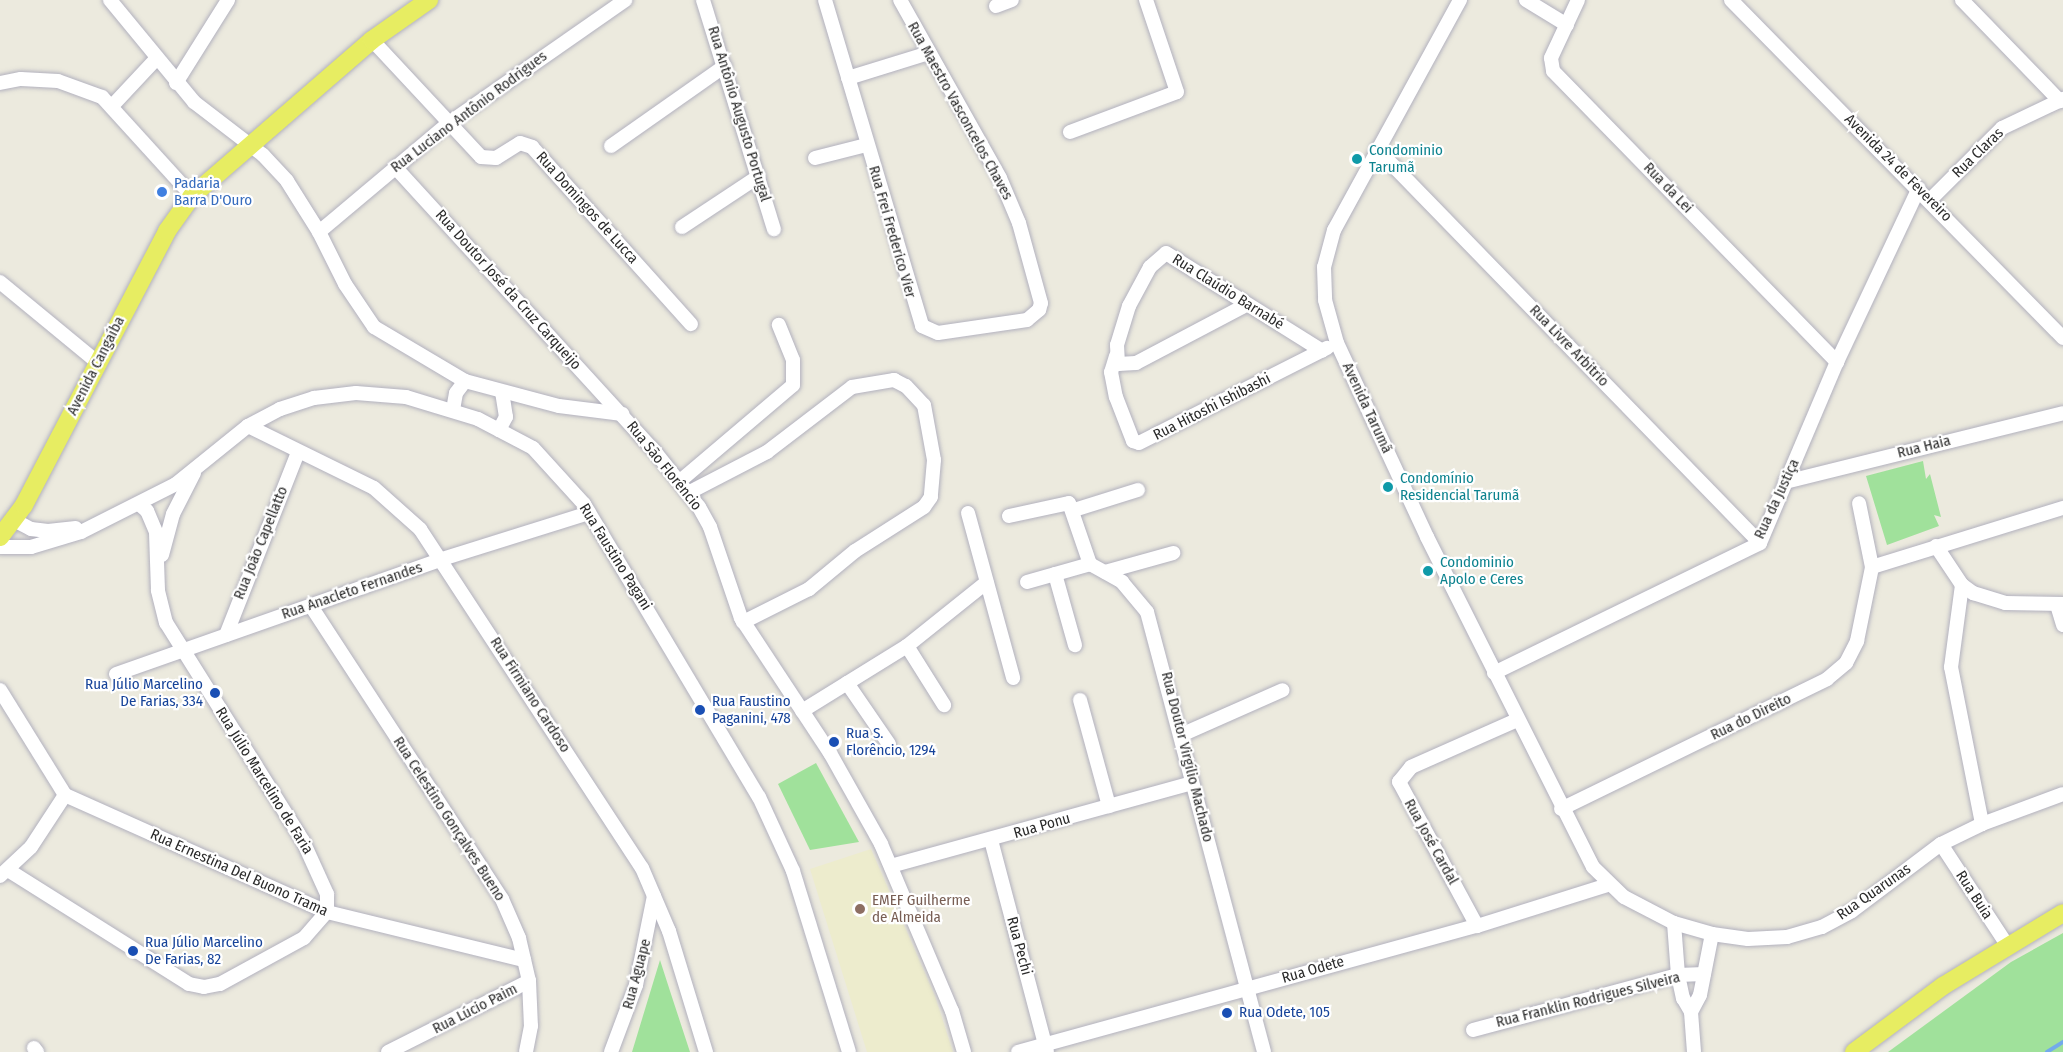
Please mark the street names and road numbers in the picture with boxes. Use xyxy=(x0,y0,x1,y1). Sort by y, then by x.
street label: Rua Maestro Vasconcelos Chaves xyxy=(903,19,1017,203)
street label: Rua Antônio Augusto Portugal xyxy=(704,24,774,204)
street label: Rua Luciano Antônio Rodrigues xyxy=(387,47,551,177)
street label: Avenida 24 de Fevereiro xyxy=(1840,110,1956,226)
street label: Rua Claras xyxy=(1949,124,2007,182)
street label: Rua Domingos de Lucca xyxy=(532,148,642,268)
street label: Rua da Lei xyxy=(1640,159,1696,217)
street label: Rua Frei Frederico Vier xyxy=(864,164,920,300)
street label: Rua Doutor José da Cruz Carqueijo xyxy=(431,206,585,374)
street label: Rua Claúdio Barnabé xyxy=(1169,250,1287,334)
street label: Rua Livre Arbitrio xyxy=(1526,301,1612,391)
street label: Avenida Cangaíba xyxy=(63,314,129,418)
street label: Avenida Tarumã xyxy=(1338,360,1396,456)
street label: Rua Hitoshi Ishibashi xyxy=(1150,370,1274,444)
street label: Rua São Florêncio xyxy=(623,418,705,514)
street label: Rua Haia xyxy=(1895,432,1953,462)
street label: Rua da Justiça xyxy=(1751,456,1803,542)
street label: Rua João Capellatto xyxy=(230,484,292,602)
street label: Rua Faustino Pagani xyxy=(575,500,655,614)
street label: Rua Anacleto Fernandes xyxy=(279,558,425,624)
street label: Rua Firmiano Cardoso xyxy=(486,634,574,756)
street label: Rua Doutor Virgílio Machado xyxy=(1157,670,1217,844)
street label: Rua do Direito xyxy=(1708,690,1794,744)
street label: Rua Júlio Marcelino de Faria xyxy=(211,704,317,858)
street label: Rua Celestino Gonçalves Bueno xyxy=(389,733,509,905)
street label: Rua José Cardal xyxy=(1400,796,1462,888)
street label: Rua Ponu xyxy=(1012,809,1072,843)
street label: Rua Ernestina Del Buono Trama xyxy=(147,826,331,920)
street label: Rua Quarunas xyxy=(1834,860,1914,924)
street label: Rua Buia xyxy=(1952,867,1996,923)
street label: Rua Pechi xyxy=(1003,915,1035,977)
street label: Rua Aguape xyxy=(619,937,655,1011)
street label: Rua Odete xyxy=(1280,953,1346,987)
street label: Rua Franklin Rodrigues Silveira xyxy=(1494,968,1682,1032)
street label: Rua Lúcio Paim xyxy=(430,980,520,1038)

